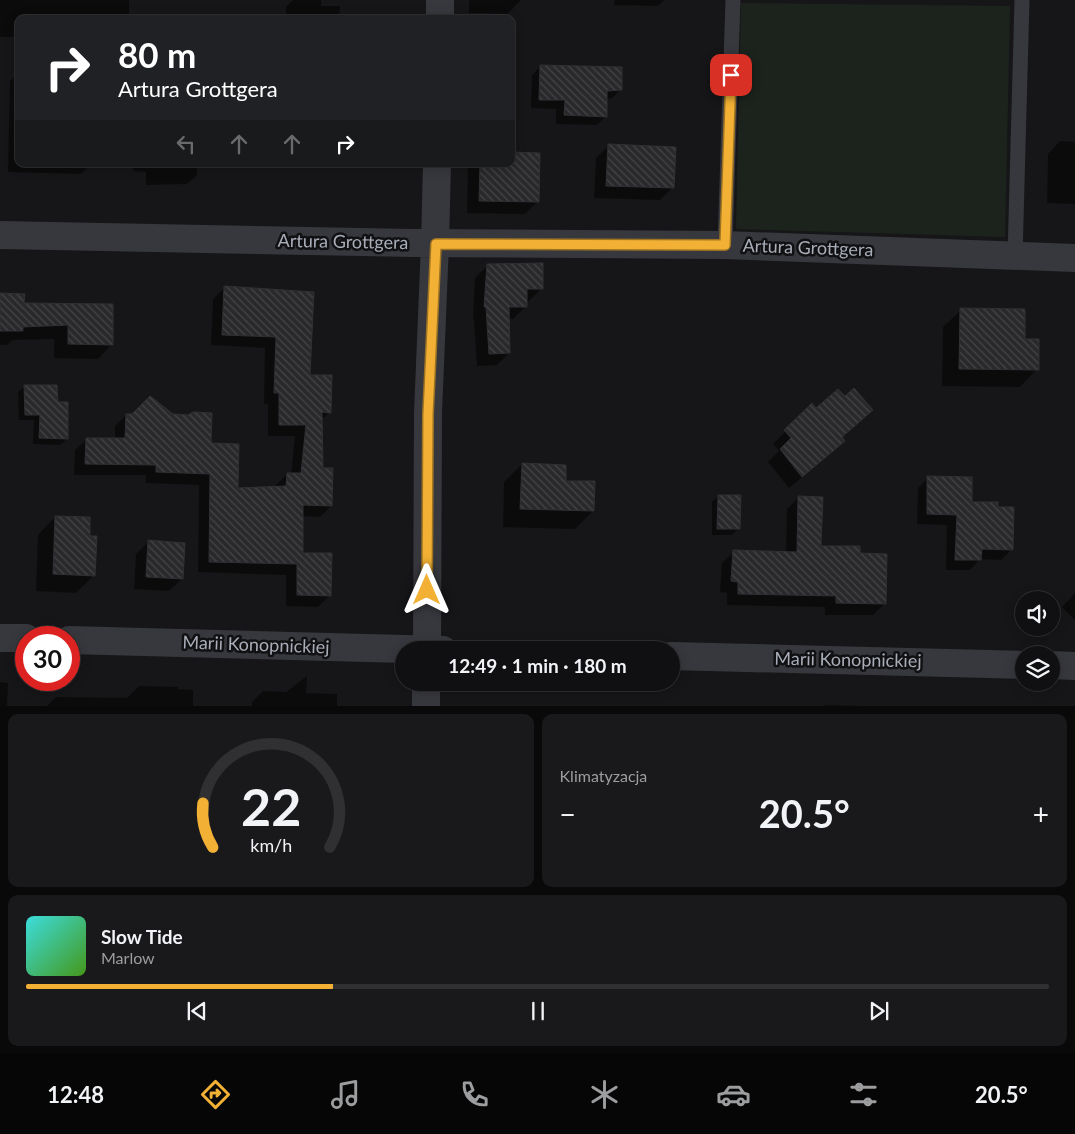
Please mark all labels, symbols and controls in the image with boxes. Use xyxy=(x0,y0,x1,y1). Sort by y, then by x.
text: 80 m xyxy=(118,33,196,75)
icon: right xyxy=(35,35,100,100)
pin xyxy=(710,54,752,96)
icon: arrive xyxy=(717,61,745,89)
text: Artura Grottgera xyxy=(118,75,278,102)
icon: left xyxy=(172,130,200,158)
icon: ahead xyxy=(225,130,253,158)
icon: ahead xyxy=(278,130,306,158)
icon: right xyxy=(331,130,359,158)
street label: Artura Grottgera xyxy=(277,229,409,253)
street label: Artura Grottgera xyxy=(742,234,874,260)
position arrow xyxy=(400,563,452,615)
map controls xyxy=(1015,591,1060,691)
button: sound xyxy=(1015,591,1060,636)
speed limit sign: 30 xyxy=(15,626,80,691)
street label: Marii Konopnickiej xyxy=(182,630,330,658)
button: layers xyxy=(1015,646,1060,691)
street label: Marii Konopnickiej xyxy=(774,647,922,671)
text: 12:49 · 1 min · 180 m xyxy=(448,654,627,677)
text: Klimatyzacja xyxy=(560,766,647,785)
text: 22 xyxy=(241,775,301,837)
text: 20.5° xyxy=(759,790,850,836)
text: − xyxy=(560,797,576,831)
text: + xyxy=(1033,797,1049,831)
text: km/h xyxy=(250,834,292,856)
text: Slow Tide xyxy=(101,925,183,948)
text: Marlow xyxy=(101,948,155,967)
icon: previous xyxy=(183,997,211,1025)
icon: pause xyxy=(524,997,552,1025)
icon: next xyxy=(865,997,893,1025)
icon: directions xyxy=(198,1077,233,1112)
icon: music xyxy=(328,1077,363,1112)
icon: phone xyxy=(457,1077,492,1112)
icon: climate xyxy=(587,1077,622,1112)
icon: car xyxy=(716,1077,751,1112)
icon: filters xyxy=(846,1077,881,1112)
text: 12:48 xyxy=(47,1081,104,1108)
text: 20.5° xyxy=(975,1081,1028,1108)

